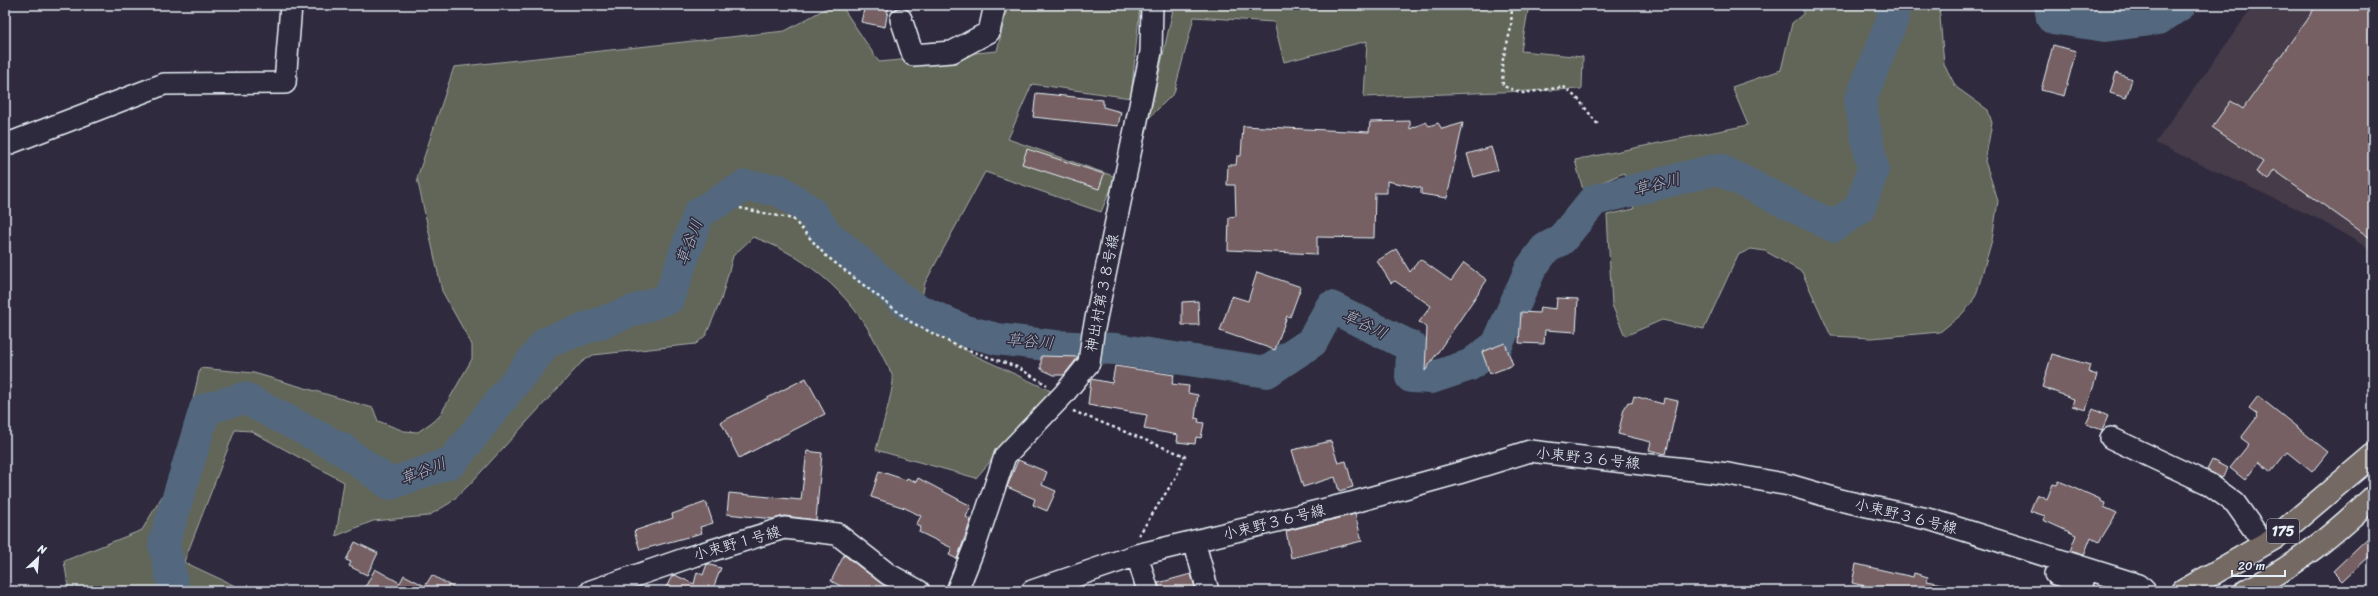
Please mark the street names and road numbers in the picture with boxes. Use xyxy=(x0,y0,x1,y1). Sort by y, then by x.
street label: 神出村第３８号線 xyxy=(1078,232,1126,354)
street label: 小束野３６号線 xyxy=(1534,440,1642,476)
street label: 小束野３６号線 xyxy=(1852,491,1960,541)
street label: 小束野３６号線 xyxy=(1220,497,1328,547)
street label: 小束野１号線 xyxy=(690,518,784,568)
road number: 175 xyxy=(2267,519,2299,543)

